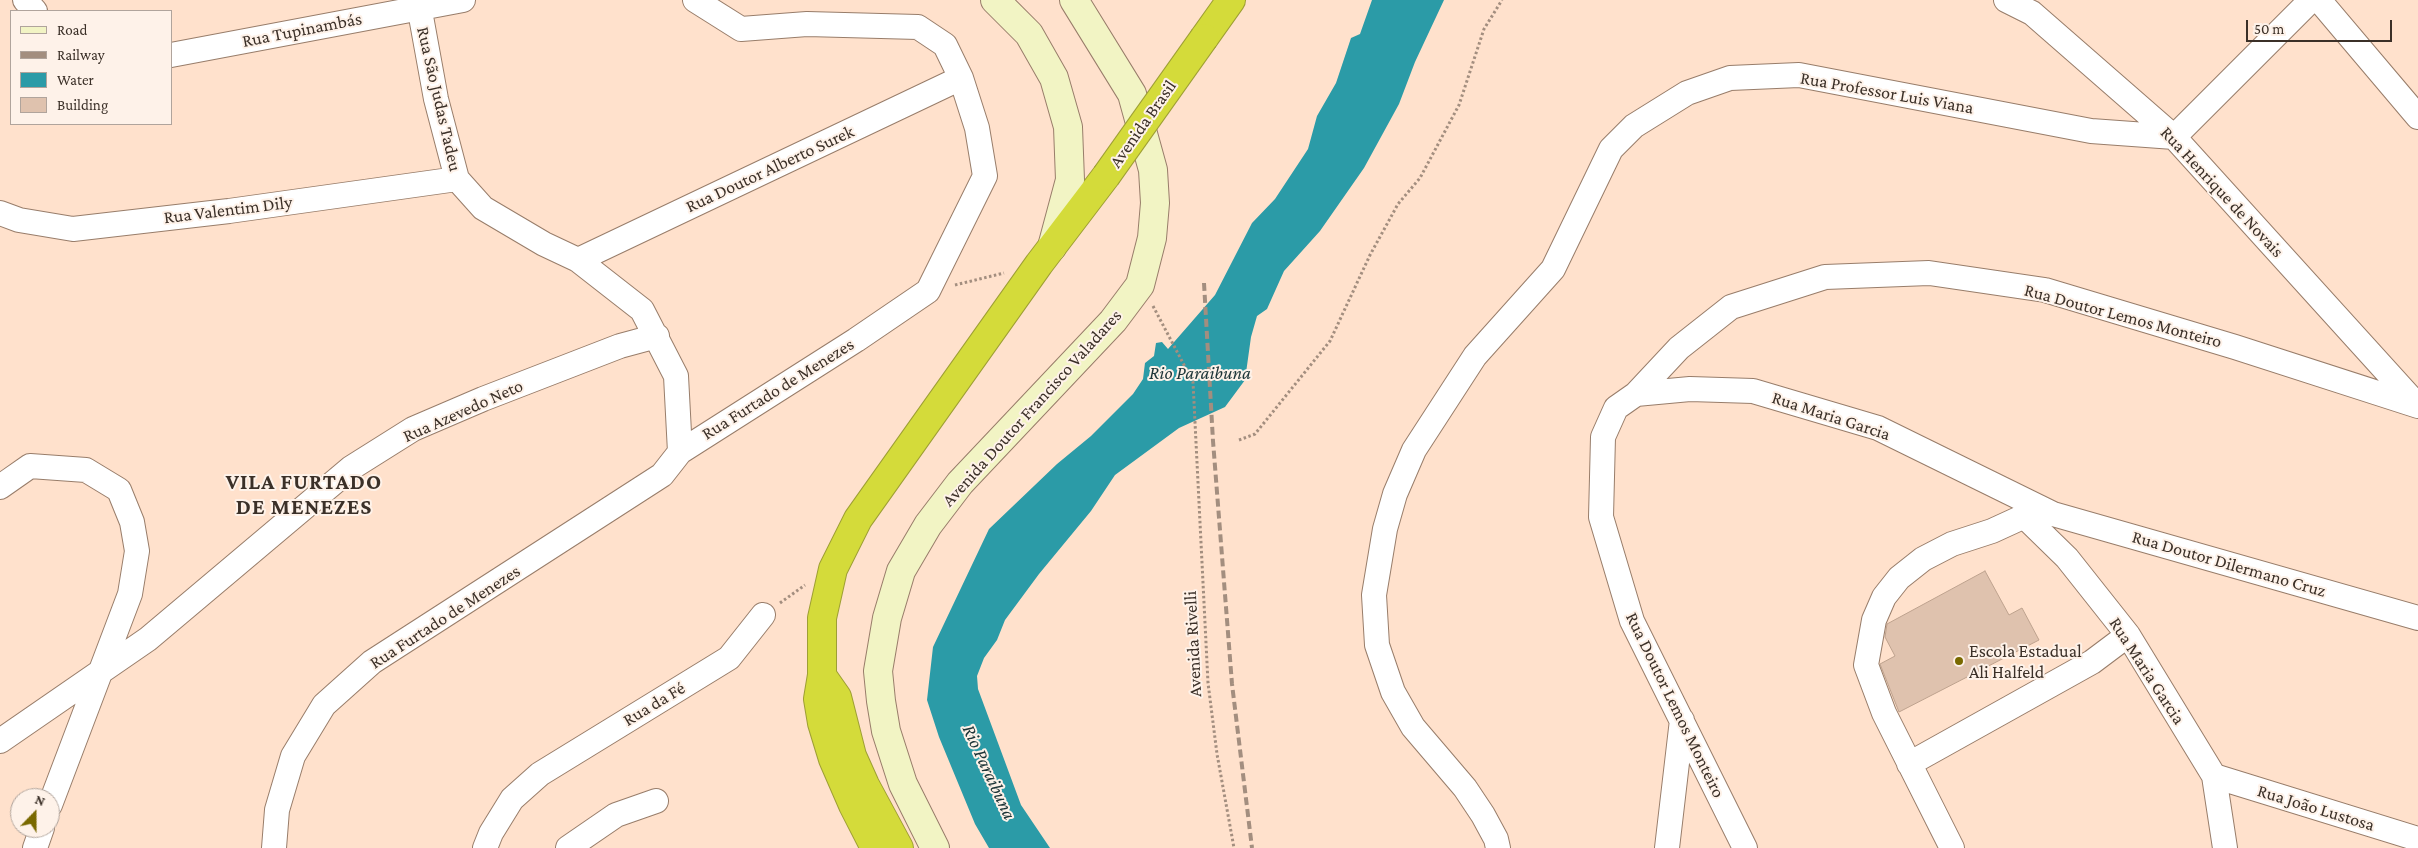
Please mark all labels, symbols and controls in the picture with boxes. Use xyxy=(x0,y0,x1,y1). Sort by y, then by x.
street label: Rua Tupinambás xyxy=(240,8,364,52)
legend xyxy=(10,10,172,125)
scale bar xyxy=(2248,10,2394,42)
text: 50 m xyxy=(2254,21,2284,37)
text: Road xyxy=(57,22,87,38)
street label: Rua São Judas Tadeu xyxy=(412,25,466,173)
text: Railway xyxy=(57,47,105,63)
street label: Rua Professor Luis Viana xyxy=(1799,67,1975,119)
text: Water xyxy=(57,72,94,88)
street label: Avenida Brasil xyxy=(1105,76,1181,172)
text: Building xyxy=(57,97,108,113)
street label: Rua Doutor Alberto Surek xyxy=(682,121,858,217)
street label: Rua Henrique de Novais xyxy=(2156,122,2288,262)
street label: Rua Valentim Dily xyxy=(162,191,294,229)
street label: Rua Doutor Lemos Monteiro xyxy=(2022,279,2224,353)
street label: Avenida Doutor Francisco Valadares xyxy=(938,305,1126,511)
street label: Rua Furtado de Menezes xyxy=(698,333,858,445)
water label: Rio Paraibuna xyxy=(1149,362,1251,384)
street label: Rua Azevedo Neto xyxy=(400,375,526,447)
street label: Rua Maria Garcia xyxy=(1769,387,1893,445)
district label: VILA FURTADO DE MENEZES xyxy=(224,469,384,520)
street label: Rua Doutor Dilermano Cruz xyxy=(2130,526,2328,602)
street label: Rua Furtado de Menezes xyxy=(366,560,524,674)
street label: Avenida Rivelli xyxy=(1179,590,1207,698)
street label: Rua Doutor Lemos Monteiro xyxy=(1621,609,1729,801)
street label: Rua Maria Garcia xyxy=(2104,613,2190,729)
place label: Escola Estadual Ali Halfeld xyxy=(1969,640,2082,682)
marker: Escola Estadual Ali Halfeld xyxy=(1953,655,1965,667)
street label: Rua da Fé xyxy=(619,677,689,731)
water label: Rio Paraibuna xyxy=(957,721,1021,823)
street label: Rua João Lustosa xyxy=(2255,780,2377,836)
north arrow xyxy=(10,788,60,838)
text: N xyxy=(33,791,48,809)

